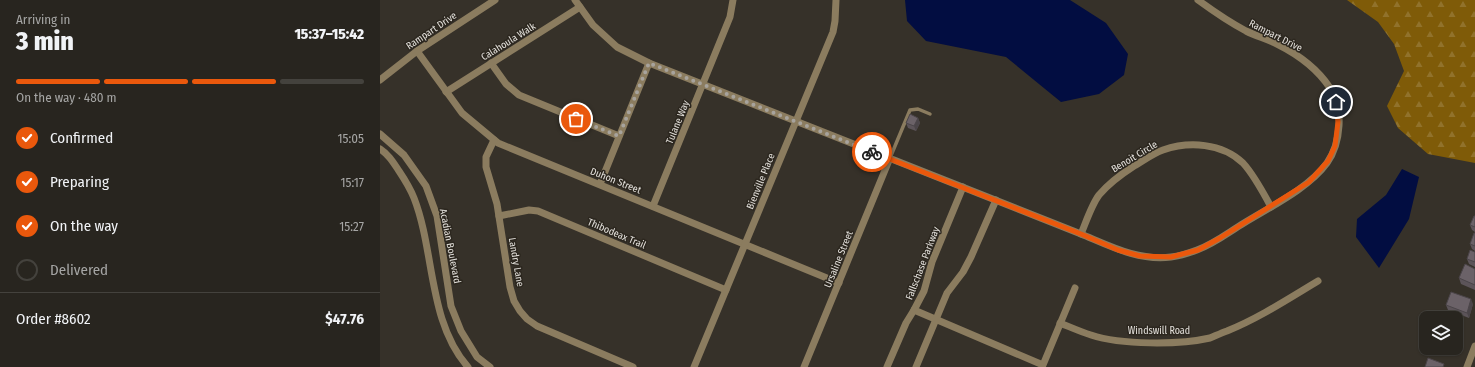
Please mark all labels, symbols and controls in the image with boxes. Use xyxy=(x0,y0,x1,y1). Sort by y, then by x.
street label: Rampart Drive xyxy=(404,10,459,52)
text: Arriving in xyxy=(16,12,70,27)
street label: Rampart Drive xyxy=(1247,17,1304,55)
street label: Calahoula Walk xyxy=(479,20,538,63)
text: 15:37–15:42 xyxy=(294,25,364,43)
text: 3 min xyxy=(16,26,74,57)
pin xyxy=(1319,85,1353,119)
text: On the way · 480 m xyxy=(16,90,116,105)
icon: home xyxy=(1325,91,1347,113)
street label: Tulane Way xyxy=(664,98,692,146)
pin xyxy=(559,102,593,136)
icon: bag xyxy=(565,108,587,130)
icon: check xyxy=(16,127,38,149)
text: Confirmed xyxy=(50,129,113,147)
text: 15:05 xyxy=(337,131,364,146)
courier xyxy=(852,132,892,172)
street label: Benoit Circle xyxy=(1109,138,1160,175)
icon: bike xyxy=(861,141,883,163)
street label: Bienville Place xyxy=(744,152,778,211)
street label: Duhon Street xyxy=(588,165,643,197)
icon: check xyxy=(16,171,38,193)
text: Preparing xyxy=(50,173,109,191)
text: 15:17 xyxy=(340,175,364,190)
street label: Acadian Boulevard xyxy=(437,208,463,285)
icon: check xyxy=(16,215,38,237)
street label: Thibodeax Trail xyxy=(586,216,648,252)
text: On the way xyxy=(50,217,118,235)
text: 15:27 xyxy=(339,219,364,234)
street label: Fallschase Parkway xyxy=(903,225,943,302)
street label: Ursaline Street xyxy=(822,228,856,290)
street label: Landry Lane xyxy=(506,237,526,288)
text: Delivered xyxy=(50,261,108,279)
text: Order #8602 xyxy=(16,310,91,328)
text: $47.76 xyxy=(325,310,364,328)
map controls xyxy=(1419,311,1463,355)
button: layers xyxy=(1419,311,1463,355)
street label: Windswill Road xyxy=(1128,325,1190,337)

